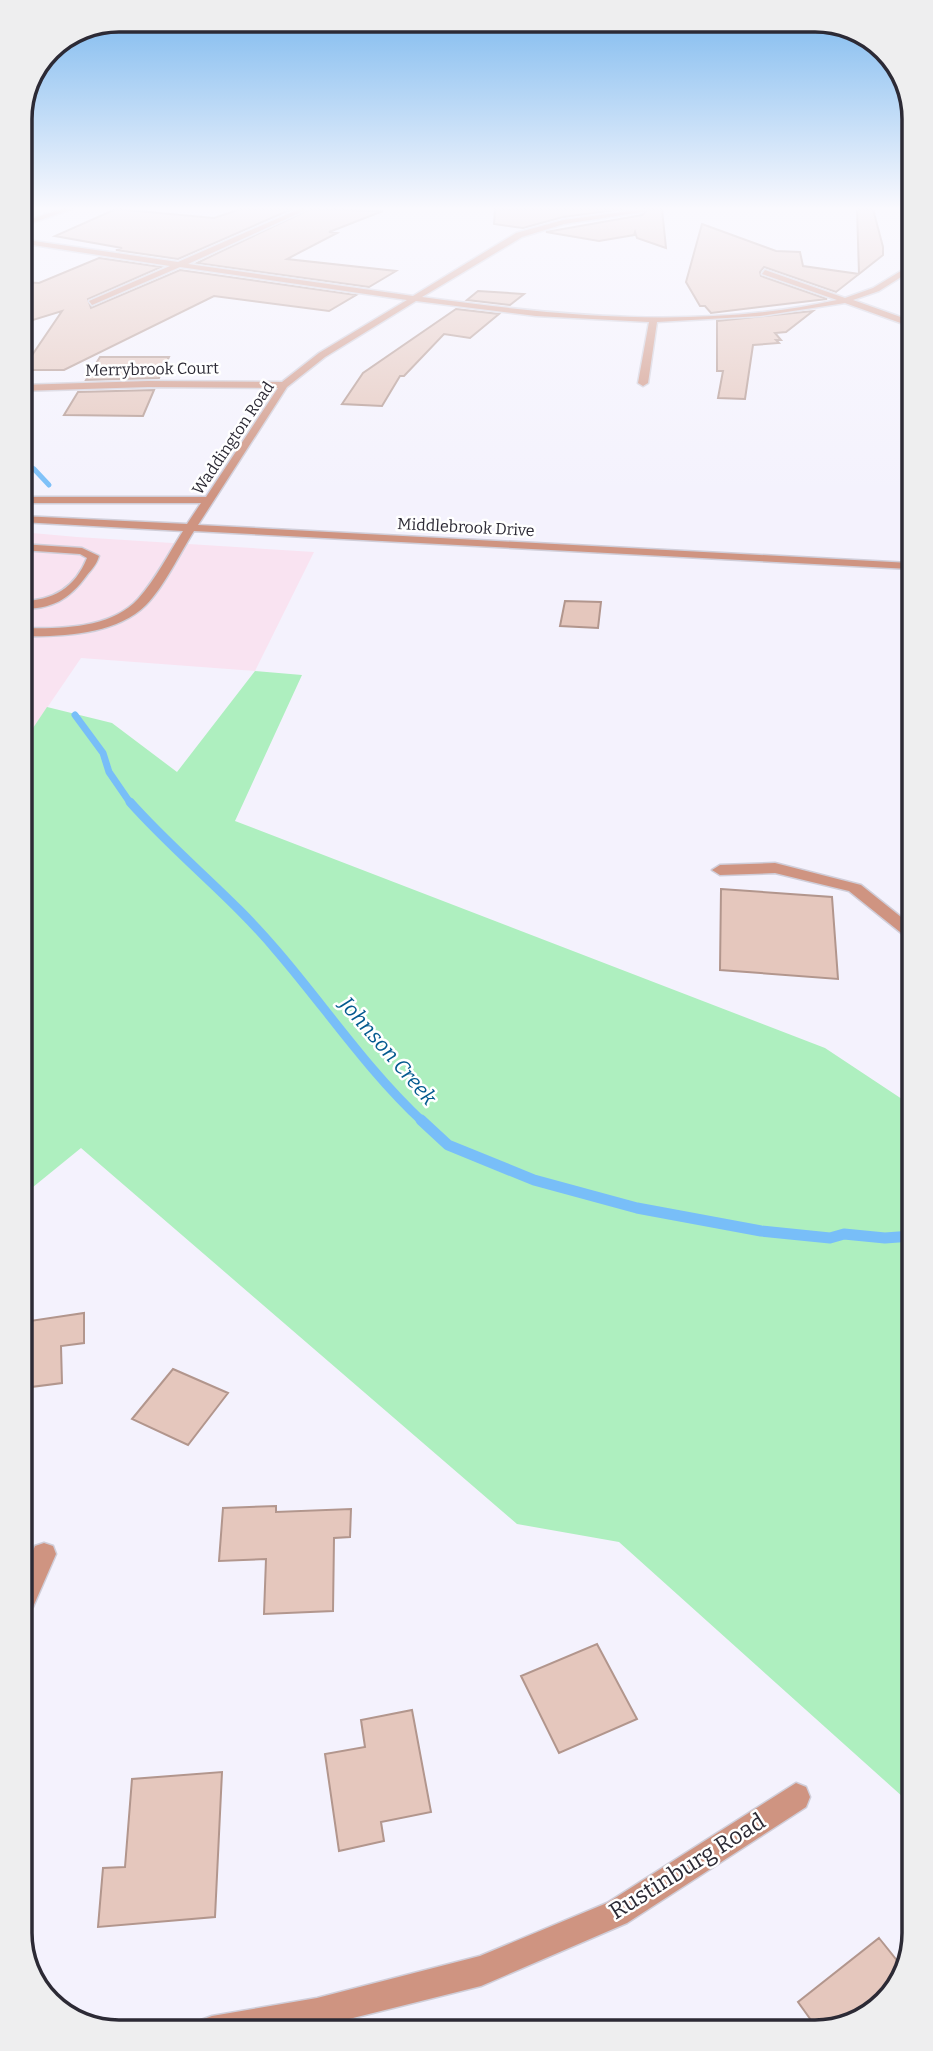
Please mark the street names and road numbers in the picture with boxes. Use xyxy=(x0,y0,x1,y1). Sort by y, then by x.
street label: Merrybrook Court xyxy=(85,358,219,380)
street label: Waddington Road xyxy=(188,377,278,498)
street label: Middlebrook Drive xyxy=(397,514,535,540)
street label: Rustinburg Road xyxy=(604,1807,770,1925)

